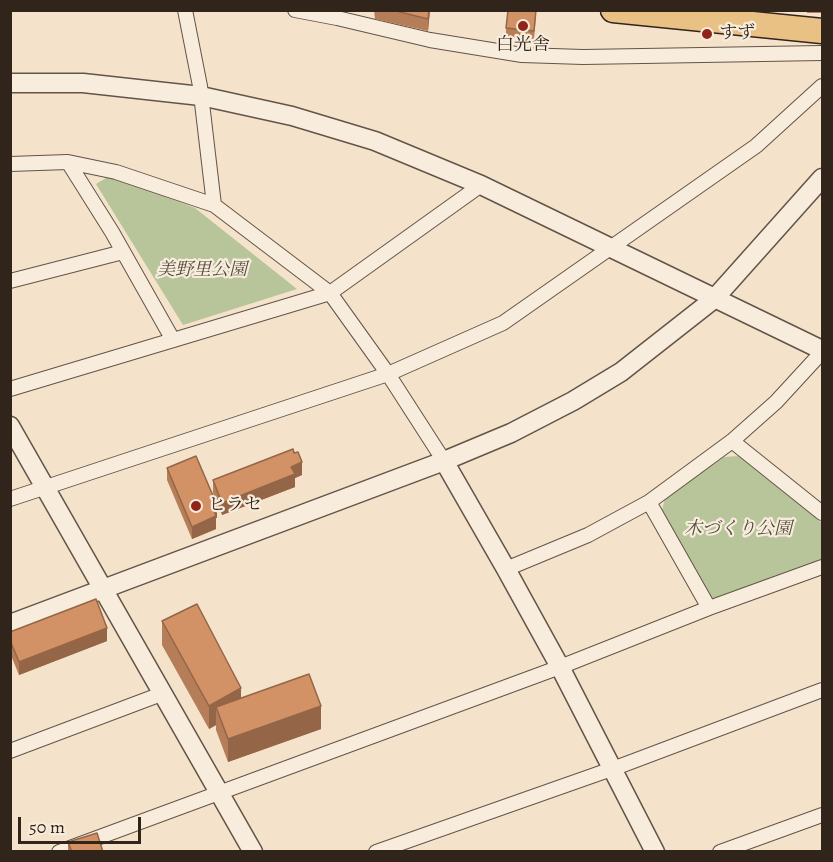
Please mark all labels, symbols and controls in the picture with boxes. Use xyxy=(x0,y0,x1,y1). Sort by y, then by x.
marker: 白光舎 xyxy=(516,19,530,33)
place label: すず xyxy=(719,23,755,45)
marker: すず xyxy=(700,27,714,41)
place label: 白光舎 xyxy=(496,35,550,57)
park label: 美野里公園 xyxy=(157,260,247,282)
place label: ヒラセ xyxy=(208,495,262,517)
marker: ヒラセ xyxy=(189,499,203,513)
park label: 木づくり公園 xyxy=(684,519,792,541)
scale bar xyxy=(21,805,144,843)
text: 50 m xyxy=(29,815,65,839)

